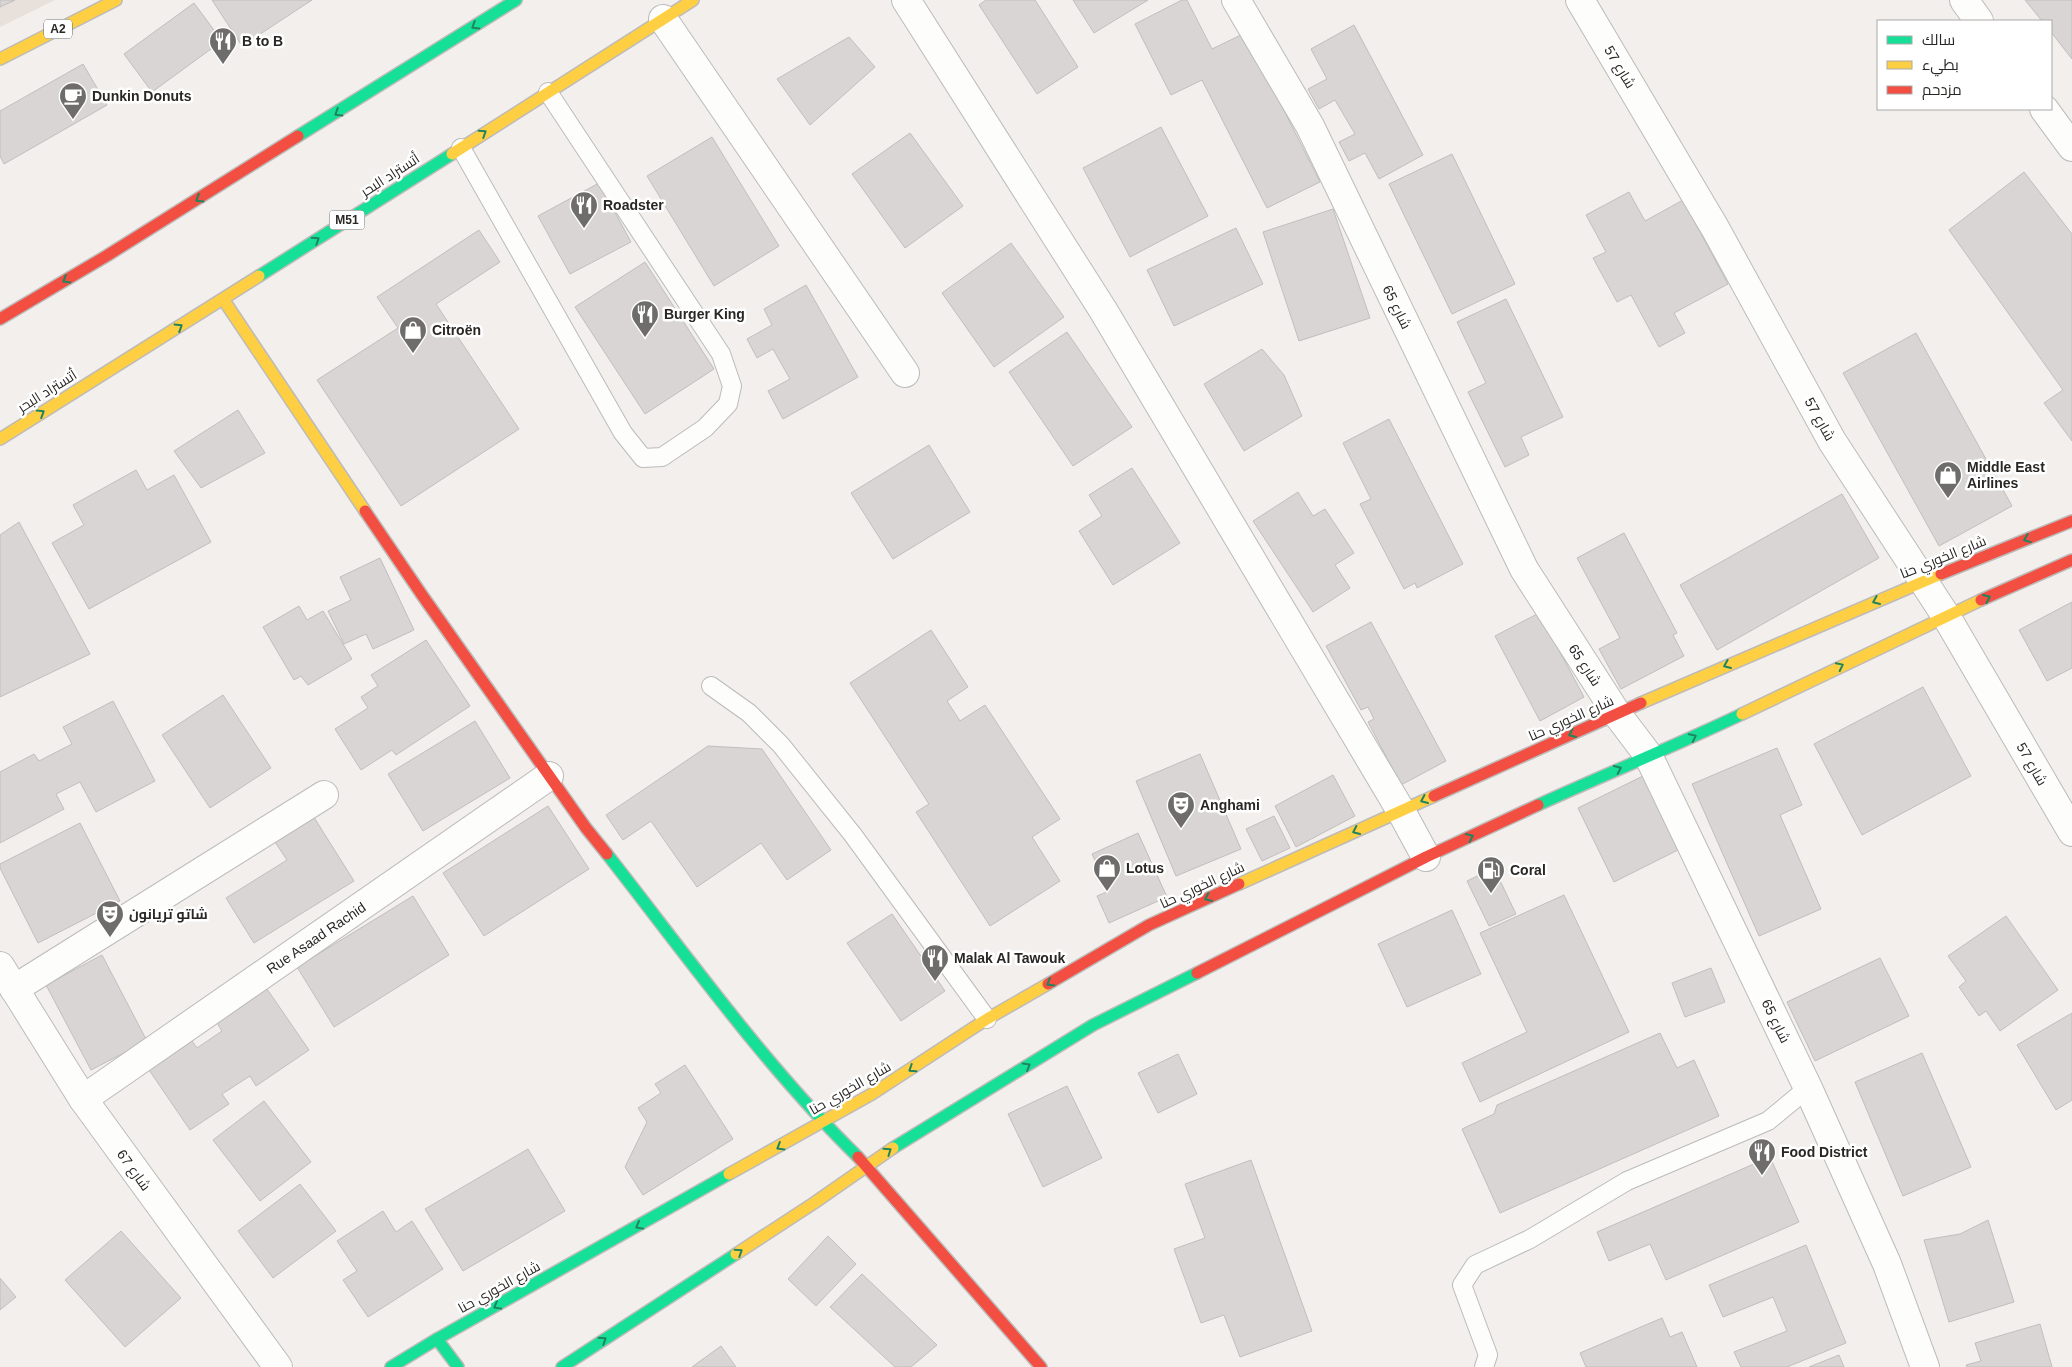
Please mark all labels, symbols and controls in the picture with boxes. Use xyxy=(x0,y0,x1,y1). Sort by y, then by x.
road number: A2 xyxy=(44,20,72,38)
one-way arrow xyxy=(471,20,480,29)
legend xyxy=(1877,20,2052,110)
restaurant icon: B to B xyxy=(208,26,238,65)
text: سالك xyxy=(1922,31,1955,48)
place label: B to B xyxy=(242,33,283,49)
street label: شارع 57 xyxy=(1600,43,1639,92)
text: بطيء xyxy=(1922,56,1959,77)
cafe icon: Dunkin Donuts xyxy=(58,81,88,120)
text: مزدحم xyxy=(1922,81,1962,100)
place label: Dunkin Donuts xyxy=(92,88,192,104)
one-way arrow xyxy=(334,107,343,117)
one-way arrow xyxy=(478,130,487,140)
street label: أتستراد البحر xyxy=(356,149,423,200)
restaurant icon: Roadster xyxy=(569,190,599,229)
one-way arrow xyxy=(196,192,205,202)
place label: Roadster xyxy=(603,197,664,213)
road number: M51 xyxy=(330,210,364,230)
one-way arrow xyxy=(311,236,320,246)
one-way arrow xyxy=(63,274,72,284)
street label: شارع 65 xyxy=(1379,283,1414,332)
restaurant icon: Burger King xyxy=(630,299,660,338)
place label: Burger King xyxy=(664,306,745,322)
shop icon: Citroën xyxy=(398,315,428,354)
place label: Citroën xyxy=(432,322,481,338)
one-way arrow xyxy=(174,323,183,333)
street label: أتستراد البحر xyxy=(13,366,80,416)
street label: شارع 57 xyxy=(1801,395,1838,444)
one-way arrow xyxy=(36,409,45,419)
place label: Middle East Airlines xyxy=(1967,459,2045,491)
shop icon: Middle East Airlines xyxy=(1933,460,1963,499)
street label: شارع الخوري حنا xyxy=(1898,532,1990,585)
one-way arrow xyxy=(2023,533,2032,544)
one-way arrow xyxy=(1982,593,1991,604)
one-way arrow xyxy=(1872,595,1881,605)
street label: شارع 65 xyxy=(1565,641,1604,689)
one-way arrow xyxy=(1723,659,1732,670)
one-way arrow xyxy=(1835,662,1844,673)
street label: شارع الخوري حنا xyxy=(1526,692,1618,748)
one-way arrow xyxy=(1568,727,1577,738)
one-way arrow xyxy=(1688,733,1697,743)
street label: شارع 57 xyxy=(2013,740,2051,789)
one-way arrow xyxy=(1613,765,1622,775)
theatre icon: Anghami xyxy=(1166,790,1196,829)
one-way arrow xyxy=(1420,794,1429,804)
place label: Anghami xyxy=(1200,797,1260,813)
one-way arrow xyxy=(1352,824,1361,835)
one-way arrow xyxy=(1465,832,1474,843)
shop icon: Lotus xyxy=(1092,853,1122,892)
fuel station icon: Coral xyxy=(1476,855,1506,894)
street label: شارع الخوري حنا xyxy=(1157,858,1248,915)
place label: Lotus xyxy=(1126,860,1164,876)
place label: Coral xyxy=(1510,862,1546,878)
one-way arrow xyxy=(1204,892,1213,903)
theatre icon: شاتو تريانون xyxy=(95,899,125,938)
street label: Rue Asaad Rachid xyxy=(263,899,369,977)
place label: شاتو تريانون xyxy=(129,906,208,923)
restaurant icon: Malak Al Tawouk xyxy=(920,943,950,982)
place label: Malak Al Tawouk xyxy=(954,950,1065,966)
one-way arrow xyxy=(1046,977,1055,987)
street label: شارع 65 xyxy=(1758,997,1793,1046)
street label: شارع الخوري حنا xyxy=(806,1058,896,1121)
one-way arrow xyxy=(908,1062,917,1072)
one-way arrow xyxy=(1021,1062,1030,1072)
restaurant icon: Food District xyxy=(1747,1137,1777,1176)
one-way arrow xyxy=(777,1140,786,1150)
place label: Food District xyxy=(1781,1144,1868,1160)
street label: شارع 67 xyxy=(113,1146,154,1194)
one-way arrow xyxy=(883,1148,892,1157)
one-way arrow xyxy=(635,1220,644,1230)
one-way arrow xyxy=(734,1248,743,1258)
street label: شارع الخوري حنا xyxy=(455,1258,545,1320)
one-way arrow xyxy=(493,1299,502,1309)
one-way arrow xyxy=(598,1337,607,1347)

